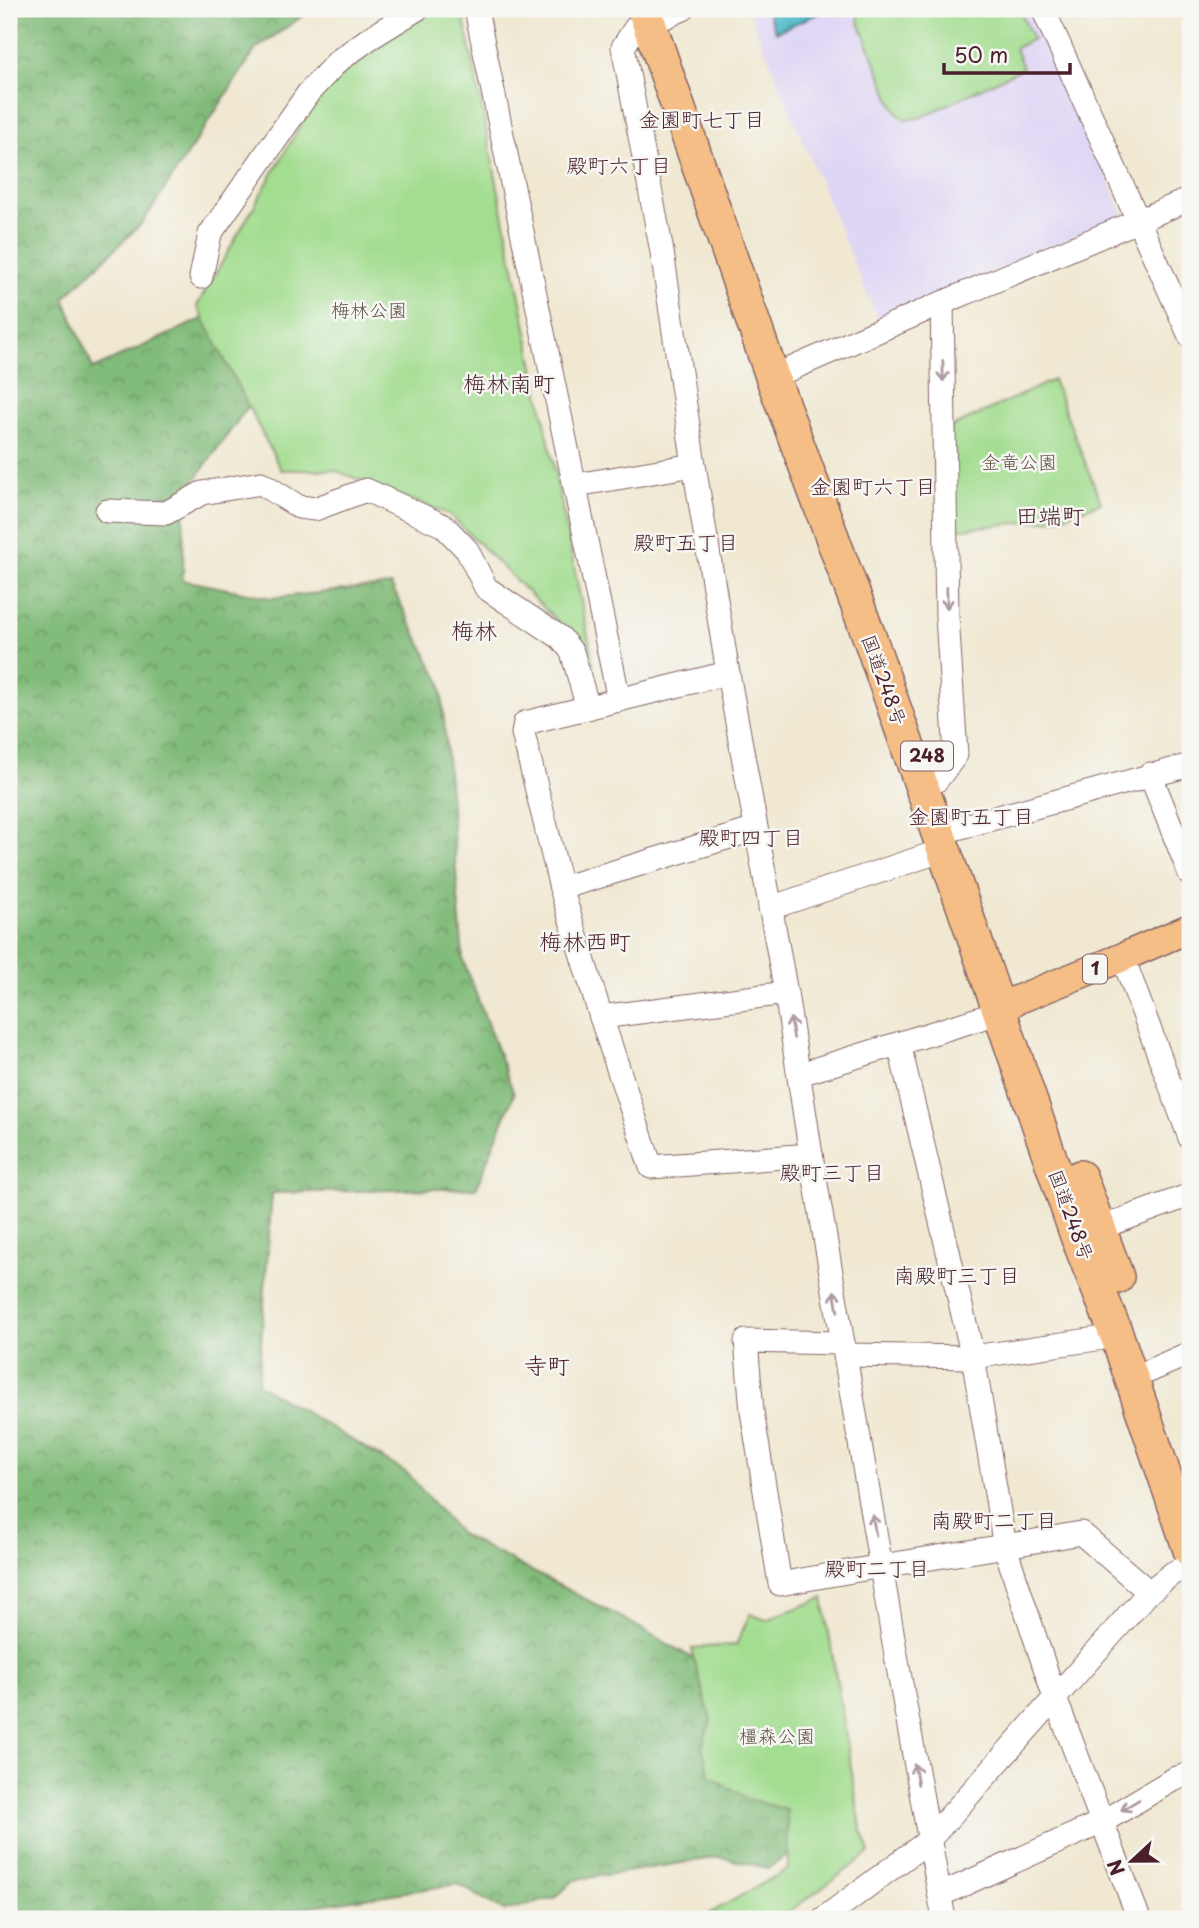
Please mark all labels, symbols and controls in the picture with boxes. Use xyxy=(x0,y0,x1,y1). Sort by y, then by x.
scale bar xyxy=(944,32,1070,76)
text: 50 m xyxy=(954,38,1008,70)
district label: 金園町七丁目 xyxy=(639,102,765,134)
district label: 殿町六丁目 xyxy=(567,148,672,180)
park label: 梅林公園 xyxy=(331,295,407,323)
one-way arrow xyxy=(936,359,950,382)
district label: 梅林南町 xyxy=(463,365,555,400)
park label: 金竜公園 xyxy=(981,447,1057,475)
district label: 金園町六丁目 xyxy=(810,469,936,501)
district label: 田端町 xyxy=(1016,497,1085,532)
district label: 殿町五丁目 xyxy=(634,525,739,557)
one-way arrow xyxy=(940,587,954,610)
district label: 梅林 xyxy=(451,612,497,647)
street label: 国道248号 xyxy=(856,630,914,729)
road number: 248 xyxy=(901,742,953,770)
district label: 金園町五丁目 xyxy=(908,799,1034,831)
district label: 殿町四丁目 xyxy=(699,820,804,852)
district label: 梅林西町 xyxy=(539,923,631,958)
road number: 1 xyxy=(1083,954,1107,984)
one-way arrow xyxy=(785,1017,798,1040)
district label: 殿町三丁目 xyxy=(780,1155,885,1187)
street label: 国道248号 xyxy=(1043,1165,1101,1264)
district label: 南殿町三丁目 xyxy=(894,1258,1020,1290)
one-way arrow xyxy=(829,1290,842,1313)
district label: 寺町 xyxy=(524,1347,570,1382)
district label: 南殿町二丁目 xyxy=(931,1503,1057,1535)
one-way arrow xyxy=(867,1514,880,1537)
district label: 殿町二丁目 xyxy=(825,1551,930,1583)
park label: 橿森公園 xyxy=(739,1721,815,1749)
one-way arrow xyxy=(909,1763,923,1786)
one-way arrow xyxy=(1120,1799,1141,1812)
north arrow xyxy=(1098,1826,1168,1896)
text: N xyxy=(1100,1856,1131,1880)

